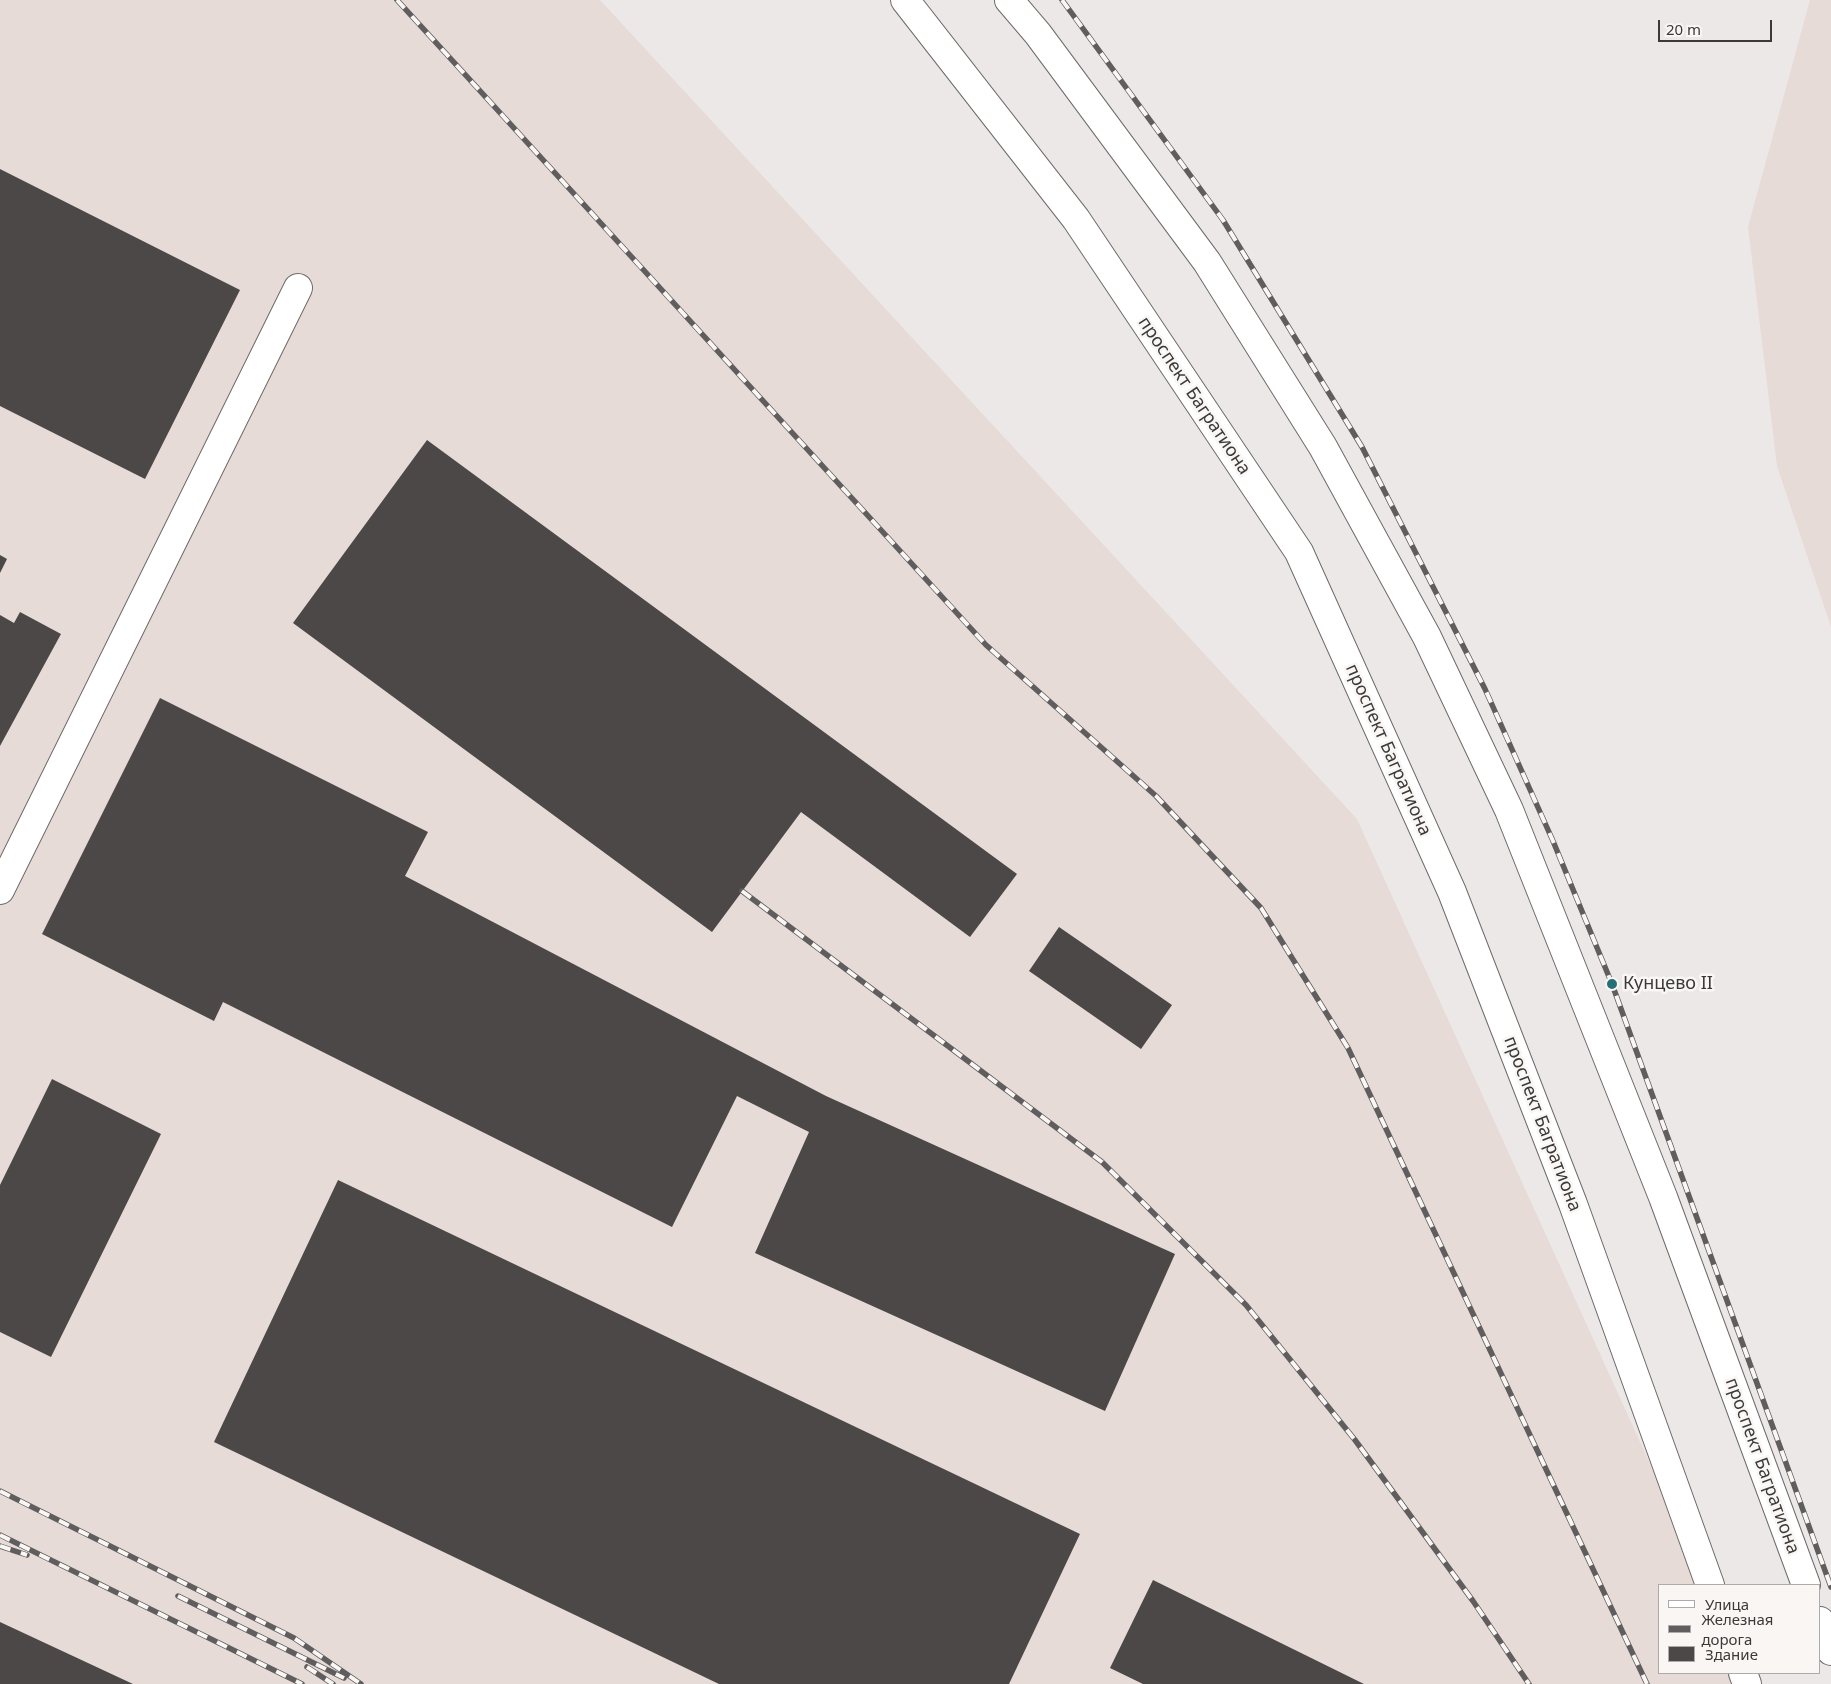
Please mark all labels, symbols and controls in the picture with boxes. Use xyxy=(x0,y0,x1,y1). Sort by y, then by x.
scale bar xyxy=(1661,10,1775,42)
text: 20 m xyxy=(1666,19,1701,39)
street label: проспект Багратиона xyxy=(1133,313,1255,479)
street label: проспект Багратиона xyxy=(1340,661,1436,839)
place label: Кунцево II xyxy=(1623,973,1713,995)
marker: Кунцево II xyxy=(1605,977,1619,991)
street label: проспект Багратиона xyxy=(1499,1033,1585,1215)
street label: проспект Багратиона xyxy=(1720,1375,1804,1557)
legend xyxy=(1658,1584,1821,1674)
text: Улица xyxy=(1705,1594,1749,1614)
text: Железная дорога xyxy=(1701,1609,1774,1649)
text: Здание xyxy=(1705,1644,1758,1664)

